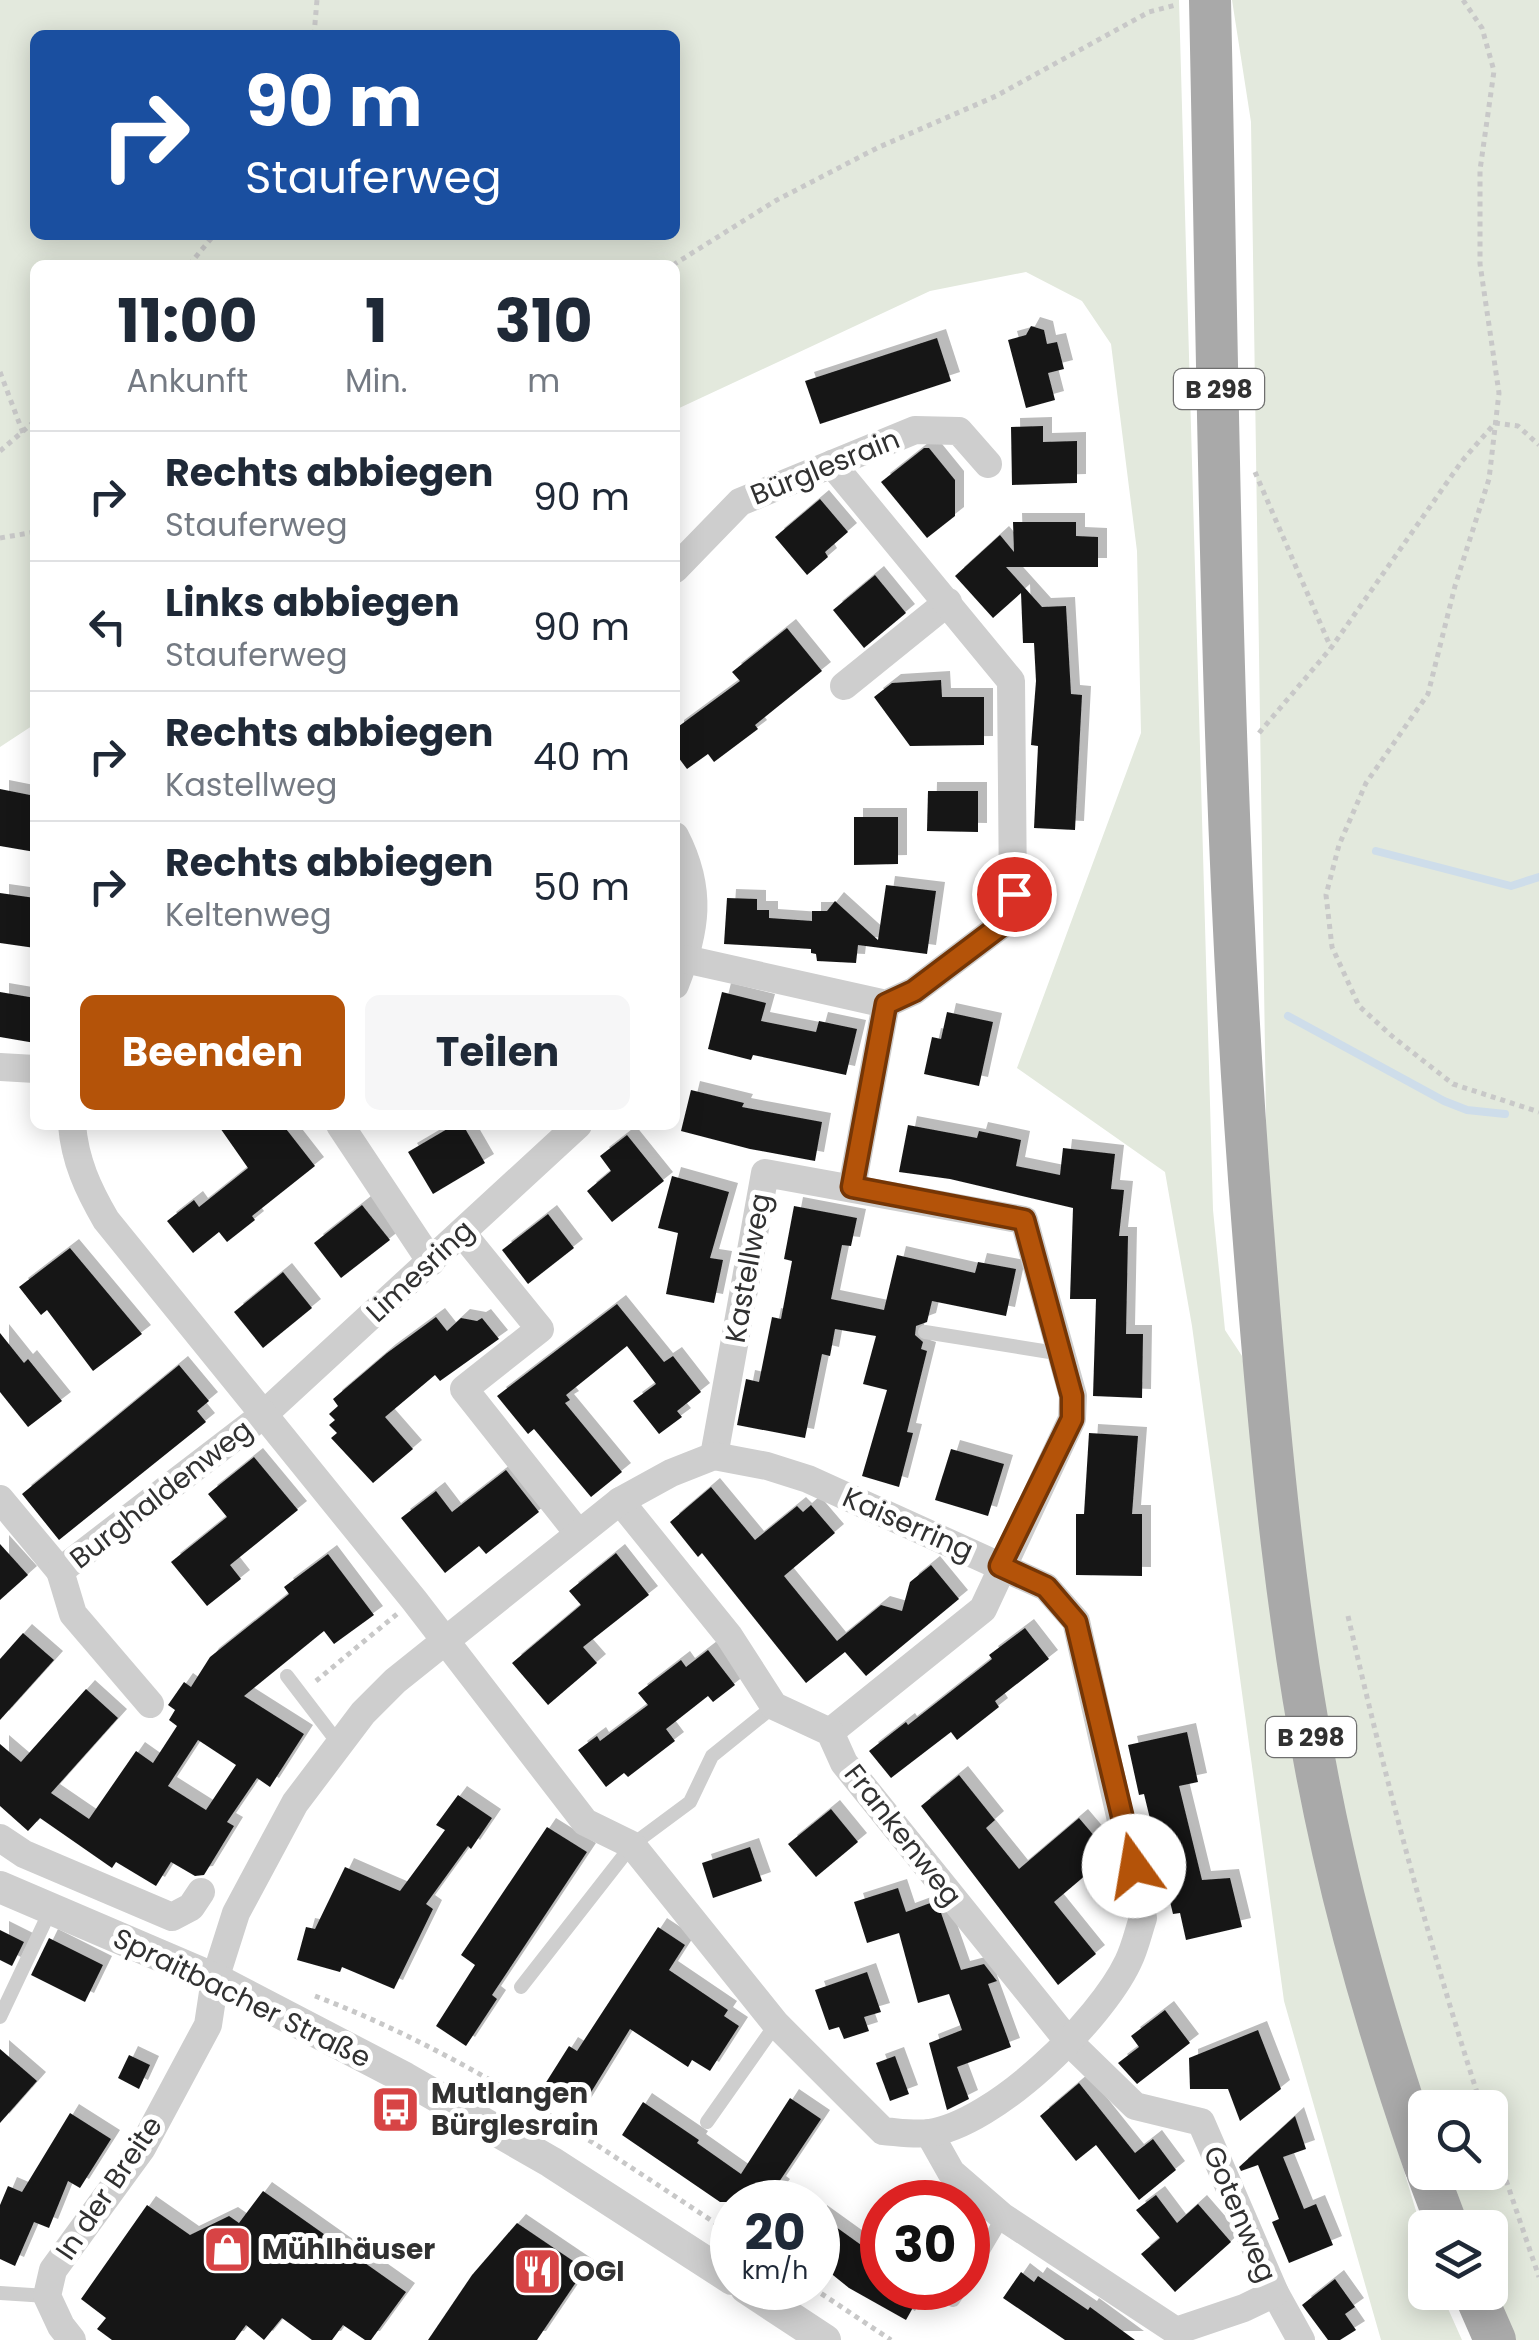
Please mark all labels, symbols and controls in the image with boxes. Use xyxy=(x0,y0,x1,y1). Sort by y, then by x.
text: 90 m xyxy=(245,52,423,151)
icon: right xyxy=(80,70,210,200)
text: Stauferweg xyxy=(245,146,502,209)
text: 11:00 xyxy=(117,279,258,363)
text: 1 xyxy=(365,279,387,363)
text: 310 xyxy=(495,279,593,363)
text: Ankunft xyxy=(127,358,248,403)
text: Min. xyxy=(345,358,408,403)
text: m xyxy=(527,358,560,403)
road number: B 298 xyxy=(1174,369,1264,409)
street label: Bürglesrain xyxy=(745,419,905,515)
text: Rechts abbiegen xyxy=(165,446,493,499)
icon: right xyxy=(80,469,135,524)
text: 90 m xyxy=(533,470,630,523)
text: Stauferweg xyxy=(165,502,348,547)
text: Links abbiegen xyxy=(165,576,460,629)
icon: left xyxy=(80,599,135,654)
text: 90 m xyxy=(533,600,630,653)
text: Stauferweg xyxy=(165,632,348,677)
text: Rechts abbiegen xyxy=(165,706,493,759)
icon: right xyxy=(80,729,135,784)
text: 40 m xyxy=(533,730,630,783)
text: Kastellweg xyxy=(165,762,337,807)
text: Rechts abbiegen xyxy=(165,836,493,889)
pin xyxy=(972,852,1057,937)
icon: right xyxy=(80,859,135,914)
text: 50 m xyxy=(533,860,630,913)
icon: arrive xyxy=(987,867,1042,922)
text: Keltenweg xyxy=(165,892,332,937)
button: Beenden xyxy=(80,995,345,1110)
button: Teilen xyxy=(365,995,630,1110)
street label: Kastellweg xyxy=(716,1190,780,1346)
street label: Limesring xyxy=(358,1211,482,1331)
street label: Burghaldenweg xyxy=(62,1410,260,1578)
street label: Kaiserring xyxy=(836,1478,980,1570)
road number: B 298 xyxy=(1266,1717,1356,1757)
street label: Frankenweg xyxy=(835,1756,971,1914)
position arrow xyxy=(1082,1814,1186,1918)
street label: Spraitbacher Straße xyxy=(107,1919,377,2077)
place label: Mutlangen Bürglesrain xyxy=(431,2074,599,2145)
bus stop icon: Mutlangen Bürglesrain xyxy=(370,2083,422,2135)
map controls xyxy=(1408,2090,1508,2310)
button: search xyxy=(1408,2090,1508,2190)
street label: In der Breite xyxy=(46,2108,172,2268)
street label: Gotenweg xyxy=(1194,2140,1286,2288)
speed limit sign: 30 xyxy=(860,2180,990,2310)
text: 20 xyxy=(744,2197,806,2268)
button: layers xyxy=(1408,2210,1508,2310)
shop icon: Mühlhäuser xyxy=(201,2223,253,2275)
place label: Mühlhäuser xyxy=(262,2230,435,2269)
restaurant icon: OGI xyxy=(512,2245,564,2297)
place label: OGI xyxy=(573,2252,625,2291)
text: km/h xyxy=(742,2253,808,2288)

